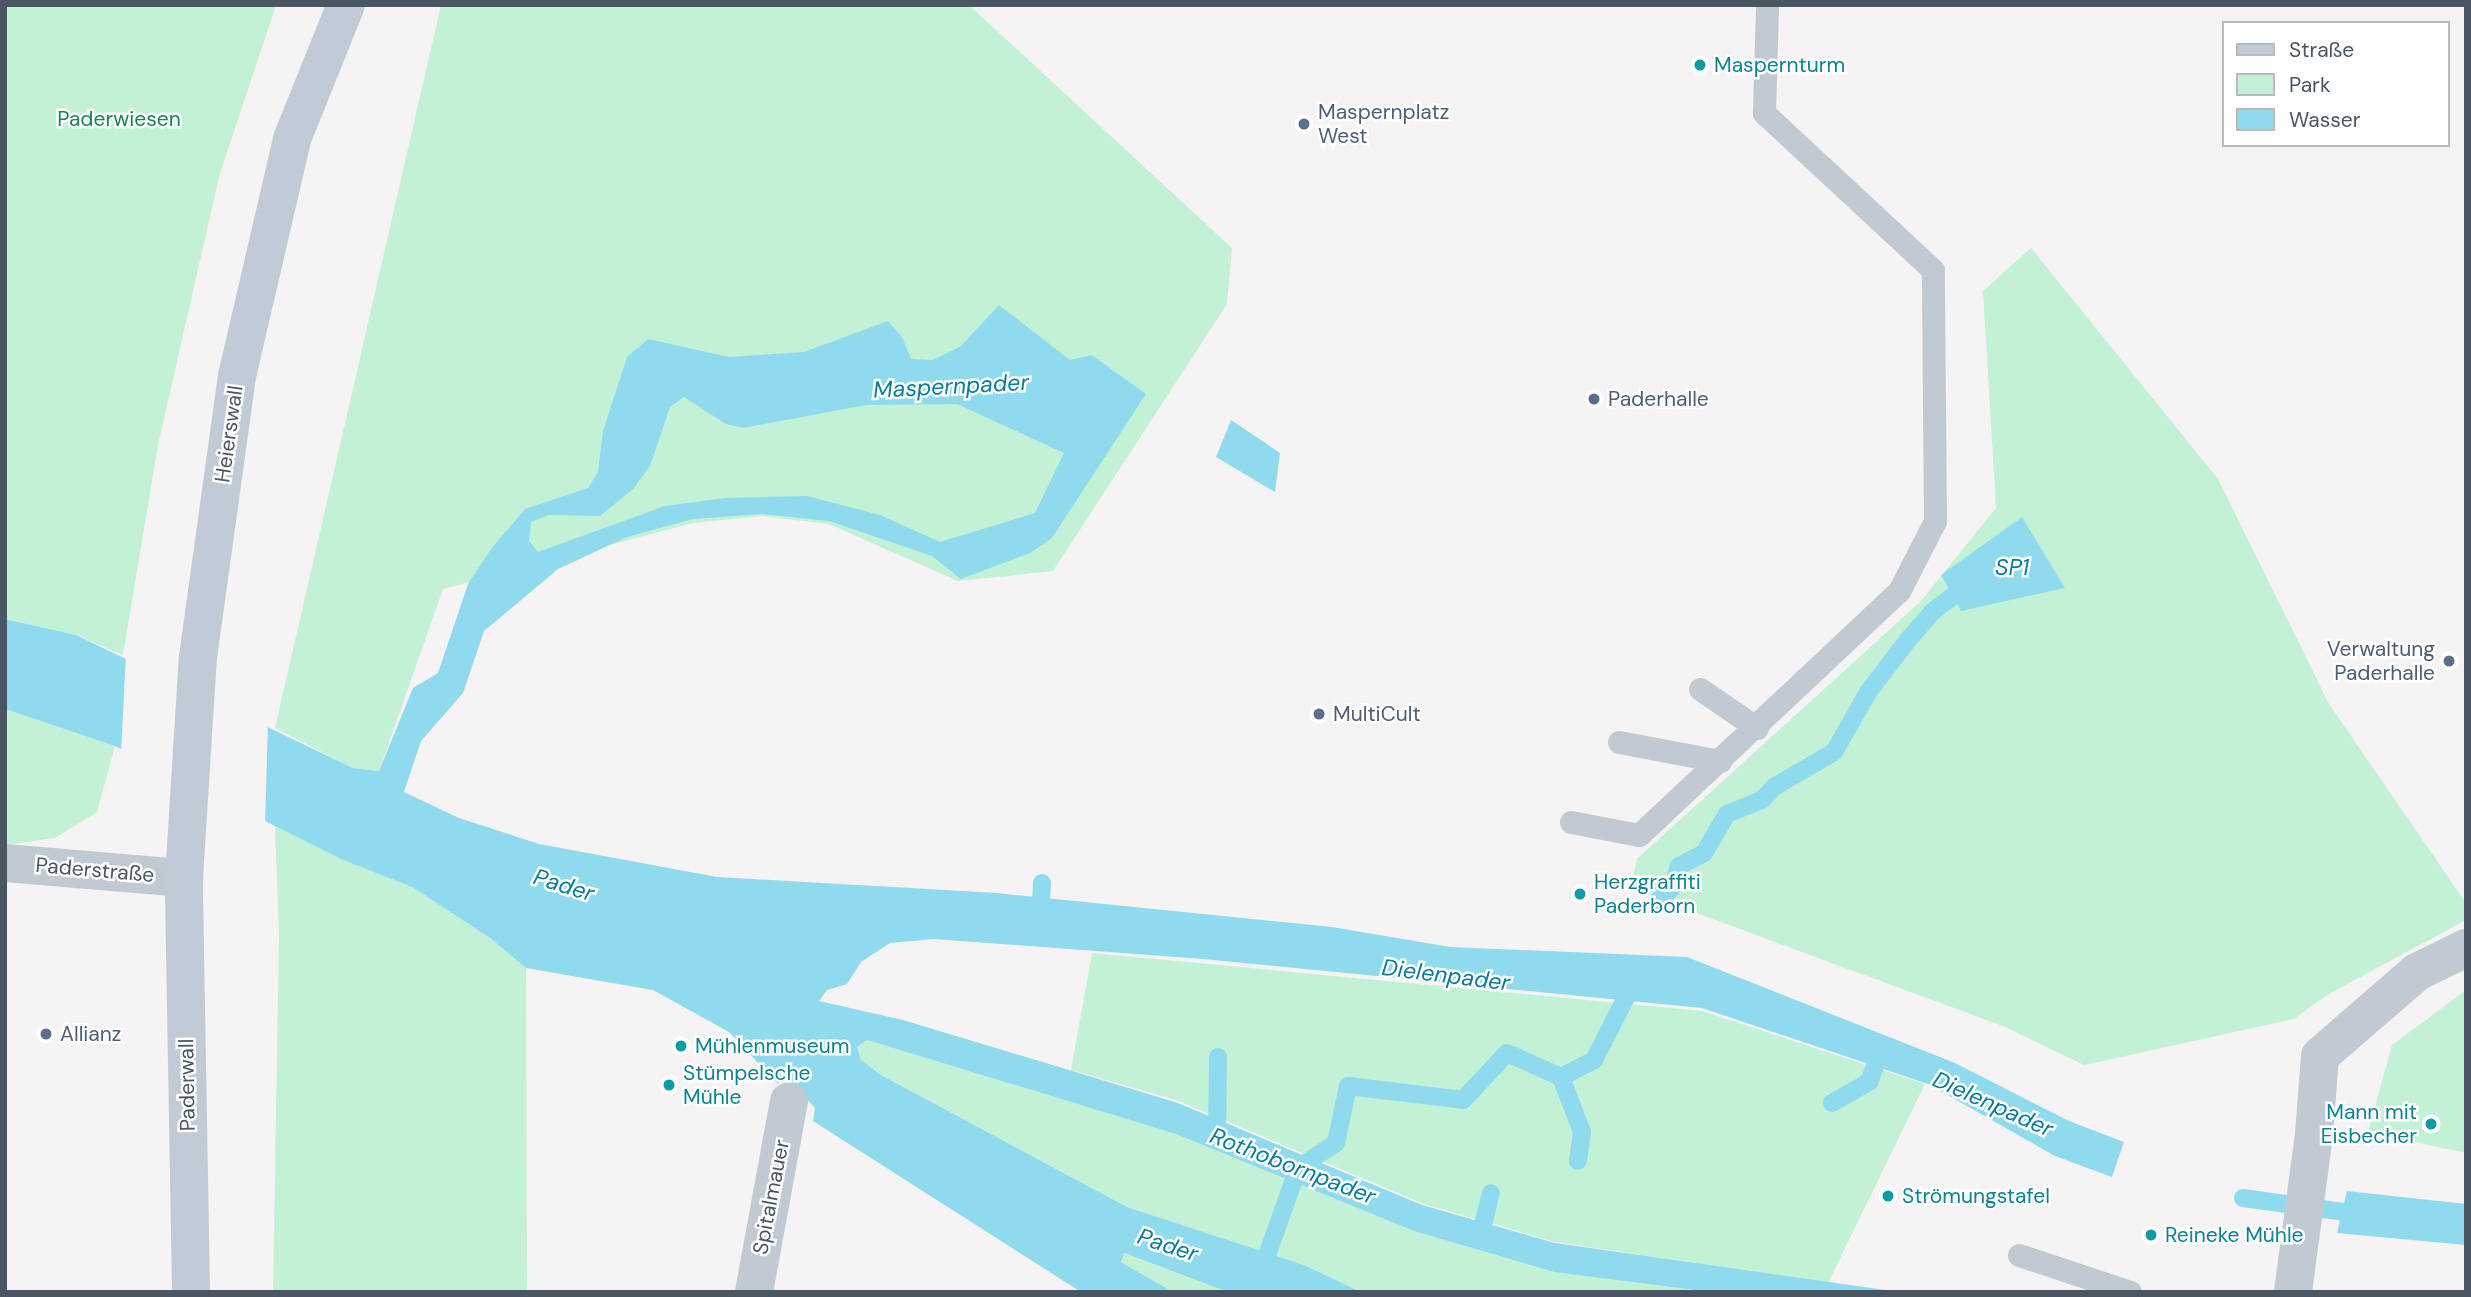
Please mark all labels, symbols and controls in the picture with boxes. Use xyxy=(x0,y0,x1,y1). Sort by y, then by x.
legend xyxy=(2222,21,2450,147)
text: Straße xyxy=(2289,36,2354,64)
place label: Maspernturm xyxy=(1714,52,1845,78)
marker: Maspernturm xyxy=(1692,57,1708,73)
text: Park xyxy=(2289,71,2330,99)
place label: Maspernplatz West xyxy=(1318,99,1449,149)
park label: Paderwiesen xyxy=(57,106,181,132)
text: Wasser xyxy=(2289,106,2361,134)
marker: Maspernplatz West xyxy=(1296,116,1312,132)
water label: Maspernpader xyxy=(872,368,1030,404)
street label: Heierswall xyxy=(210,384,248,484)
place label: Paderhalle xyxy=(1608,386,1709,412)
marker: Paderhalle xyxy=(1586,391,1602,407)
water label: SP1 xyxy=(1995,553,2029,581)
place label: Verwaltung Paderhalle xyxy=(2327,636,2435,686)
marker: Verwaltung Paderhalle xyxy=(2441,653,2457,669)
place label: MultiCult xyxy=(1333,701,1421,727)
marker: MultiCult xyxy=(1311,706,1327,722)
street label: Paderstraße xyxy=(35,852,155,888)
water label: Pader xyxy=(530,863,598,907)
place label: Herzgraffiti Paderborn xyxy=(1594,869,1701,919)
marker: Herzgraffiti Paderborn xyxy=(1572,886,1588,902)
water label: Dielenpader xyxy=(1380,953,1512,997)
place label: Allianz xyxy=(60,1021,121,1047)
marker: Allianz xyxy=(38,1026,54,1042)
place label: Mühlenmuseum xyxy=(695,1033,849,1059)
marker: Mühlenmuseum xyxy=(673,1038,689,1054)
street label: Paderwall xyxy=(174,1039,200,1131)
place label: Stümpelsche Mühle xyxy=(683,1060,810,1110)
water label: Dielenpader xyxy=(1928,1065,2058,1143)
marker: Stümpelsche Mühle xyxy=(661,1077,677,1093)
place label: Mann mit Eisbecher xyxy=(2321,1099,2417,1149)
marker: Mann mit Eisbecher xyxy=(2423,1116,2439,1132)
water label: Rothobornpader xyxy=(1206,1122,1380,1210)
street label: Spitalmauer xyxy=(748,1137,794,1257)
place label: Strömungstafel xyxy=(1902,1183,2050,1209)
marker: Strömungstafel xyxy=(1880,1188,1896,1204)
water label: Pader xyxy=(1134,1222,1202,1268)
place label: Reineke Mühle xyxy=(2165,1222,2304,1248)
marker: Reineke Mühle xyxy=(2143,1227,2159,1243)

